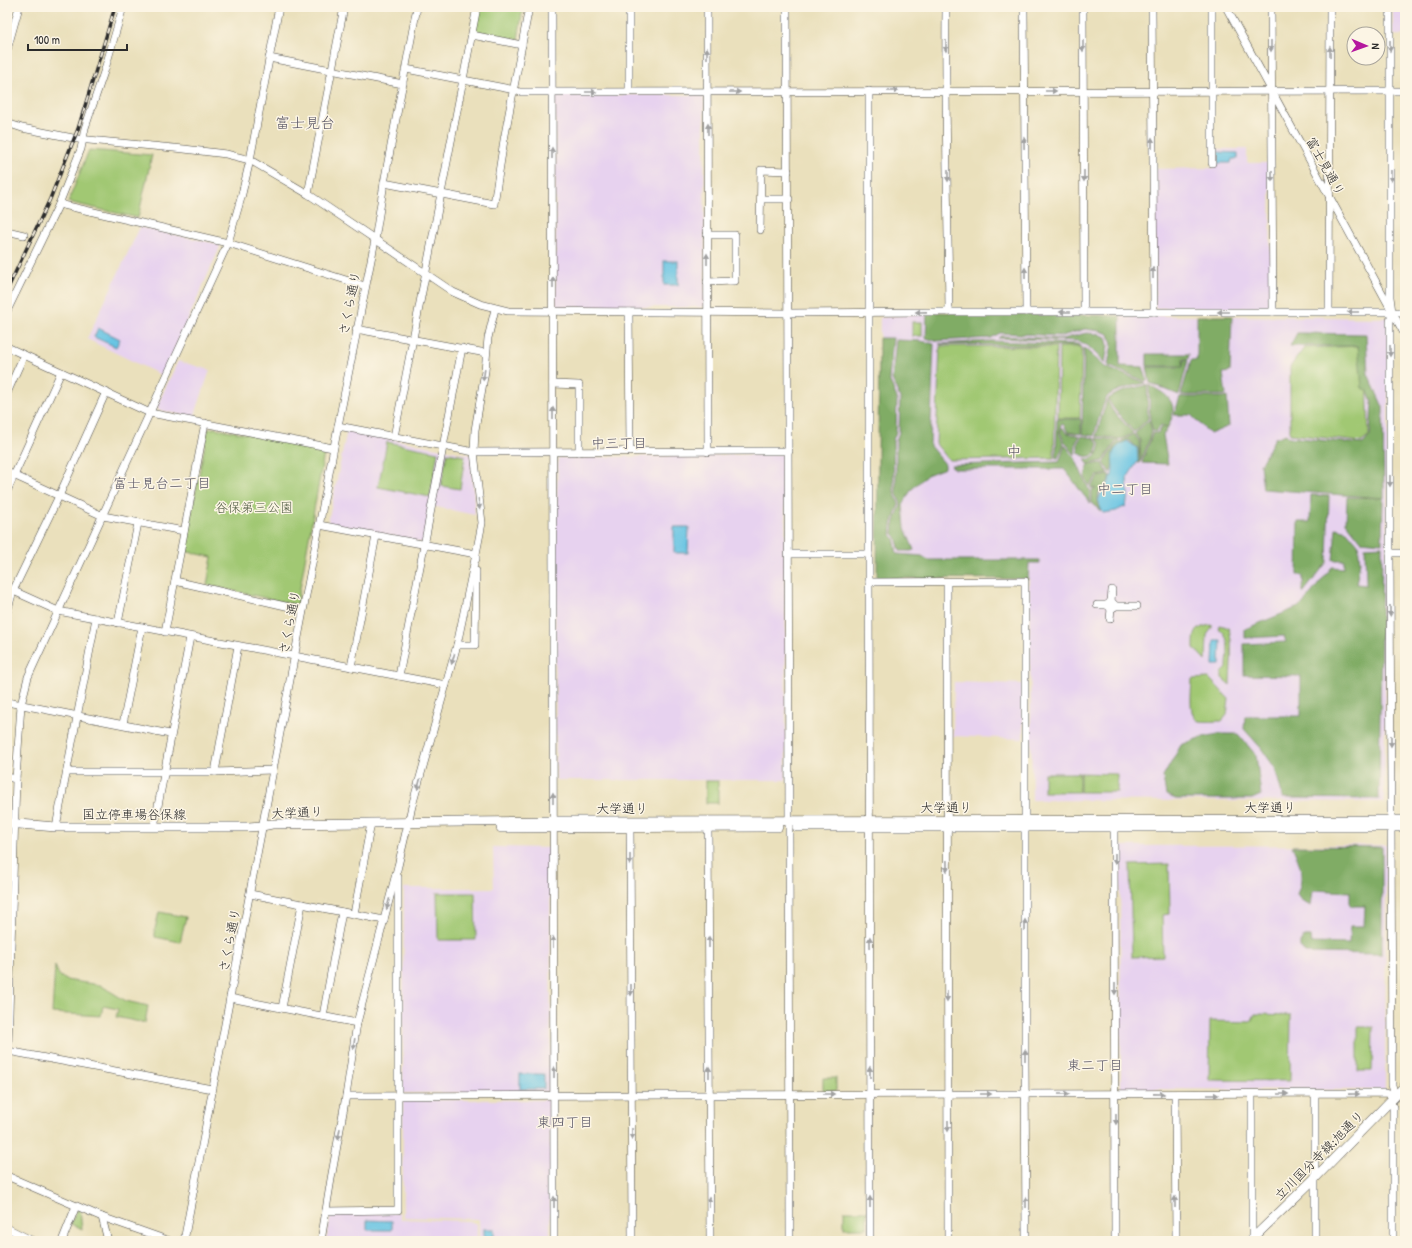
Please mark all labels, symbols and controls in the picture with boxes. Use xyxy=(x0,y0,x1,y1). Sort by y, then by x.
scale bar xyxy=(28,26,127,52)
north arrow xyxy=(1346,26,1386,66)
text: 100 m xyxy=(34,31,60,48)
one-way arrow xyxy=(943,40,949,53)
one-way arrow xyxy=(1080,40,1086,53)
one-way arrow xyxy=(1268,40,1274,53)
one-way arrow xyxy=(1387,40,1394,52)
text: N xyxy=(1369,43,1383,50)
one-way arrow xyxy=(1327,45,1333,58)
one-way arrow xyxy=(704,46,710,59)
one-way arrow xyxy=(887,88,900,94)
one-way arrow xyxy=(1045,88,1058,94)
one-way arrow xyxy=(585,89,598,95)
one-way arrow xyxy=(729,89,742,95)
district label: 富士見台 xyxy=(275,112,335,133)
one-way arrow xyxy=(705,122,711,135)
street label: 富士見通り xyxy=(1302,133,1350,199)
one-way arrow xyxy=(1021,136,1027,149)
one-way arrow xyxy=(1149,136,1155,149)
one-way arrow xyxy=(549,146,555,159)
one-way arrow xyxy=(945,170,951,183)
one-way arrow xyxy=(1081,170,1087,183)
one-way arrow xyxy=(1269,170,1275,183)
one-way arrow xyxy=(1388,170,1394,183)
one-way arrow xyxy=(704,252,710,265)
one-way arrow xyxy=(1022,266,1028,279)
one-way arrow xyxy=(1150,266,1156,279)
street label: さくら通り xyxy=(334,269,364,337)
one-way arrow xyxy=(550,276,556,289)
one-way arrow xyxy=(914,309,927,315)
one-way arrow xyxy=(1058,309,1071,315)
one-way arrow xyxy=(1216,309,1229,315)
one-way arrow xyxy=(1346,309,1359,315)
one-way arrow xyxy=(1387,345,1393,358)
one-way arrow xyxy=(481,369,487,381)
one-way arrow xyxy=(550,406,556,419)
district label: 中三丁目 xyxy=(591,433,647,452)
district label: 中 xyxy=(1006,441,1022,462)
district label: 富士見台二丁目 xyxy=(113,473,211,492)
one-way arrow xyxy=(1387,475,1393,488)
district label: 中二丁目 xyxy=(1097,479,1153,498)
park label: 谷保第三公園 xyxy=(215,498,293,516)
one-way arrow xyxy=(476,498,483,510)
street label: さくら通り xyxy=(274,588,304,656)
one-way arrow xyxy=(1387,605,1393,618)
one-way arrow xyxy=(450,652,456,665)
one-way arrow xyxy=(1388,735,1394,748)
one-way arrow xyxy=(415,778,421,790)
one-way arrow xyxy=(550,791,556,804)
street label: 大学通り xyxy=(920,798,972,816)
street label: 大学通り xyxy=(1244,798,1296,816)
street label: 大学通り xyxy=(596,799,648,817)
street label: 大学通り xyxy=(271,802,323,822)
street label: 国立停車場谷保線 xyxy=(82,805,187,823)
one-way arrow xyxy=(1112,853,1118,866)
one-way arrow xyxy=(627,854,633,867)
one-way arrow xyxy=(944,860,950,873)
one-way arrow xyxy=(385,898,391,910)
street label: さくら通り xyxy=(214,906,244,974)
one-way arrow xyxy=(1022,918,1028,931)
one-way arrow xyxy=(550,935,556,948)
one-way arrow xyxy=(706,935,712,948)
one-way arrow xyxy=(866,936,873,948)
one-way arrow xyxy=(1112,983,1119,995)
one-way arrow xyxy=(628,984,634,997)
one-way arrow xyxy=(944,990,950,1003)
one-way arrow xyxy=(351,1038,357,1050)
one-way arrow xyxy=(1022,1048,1028,1061)
district label: 東二丁目 xyxy=(1067,1055,1123,1074)
one-way arrow xyxy=(551,1065,557,1078)
one-way arrow xyxy=(706,1065,712,1078)
one-way arrow xyxy=(867,1065,873,1078)
one-way arrow xyxy=(823,1091,836,1097)
one-way arrow xyxy=(980,1091,993,1097)
one-way arrow xyxy=(1058,1091,1071,1097)
one-way arrow xyxy=(1153,1091,1165,1098)
one-way arrow xyxy=(1207,1091,1219,1098)
one-way arrow xyxy=(1277,1091,1290,1097)
one-way arrow xyxy=(1348,1091,1361,1097)
street label: 立川国分寺線;旭通り xyxy=(1270,1106,1368,1204)
district label: 東四丁目 xyxy=(537,1112,593,1131)
one-way arrow xyxy=(1113,1113,1119,1126)
one-way arrow xyxy=(945,1120,951,1133)
one-way arrow xyxy=(336,1128,342,1140)
one-way arrow xyxy=(629,1128,635,1141)
one-way arrow xyxy=(551,1195,557,1208)
one-way arrow xyxy=(706,1195,712,1208)
one-way arrow xyxy=(867,1195,873,1208)
one-way arrow xyxy=(1023,1195,1029,1208)
one-way arrow xyxy=(1172,1195,1178,1208)

